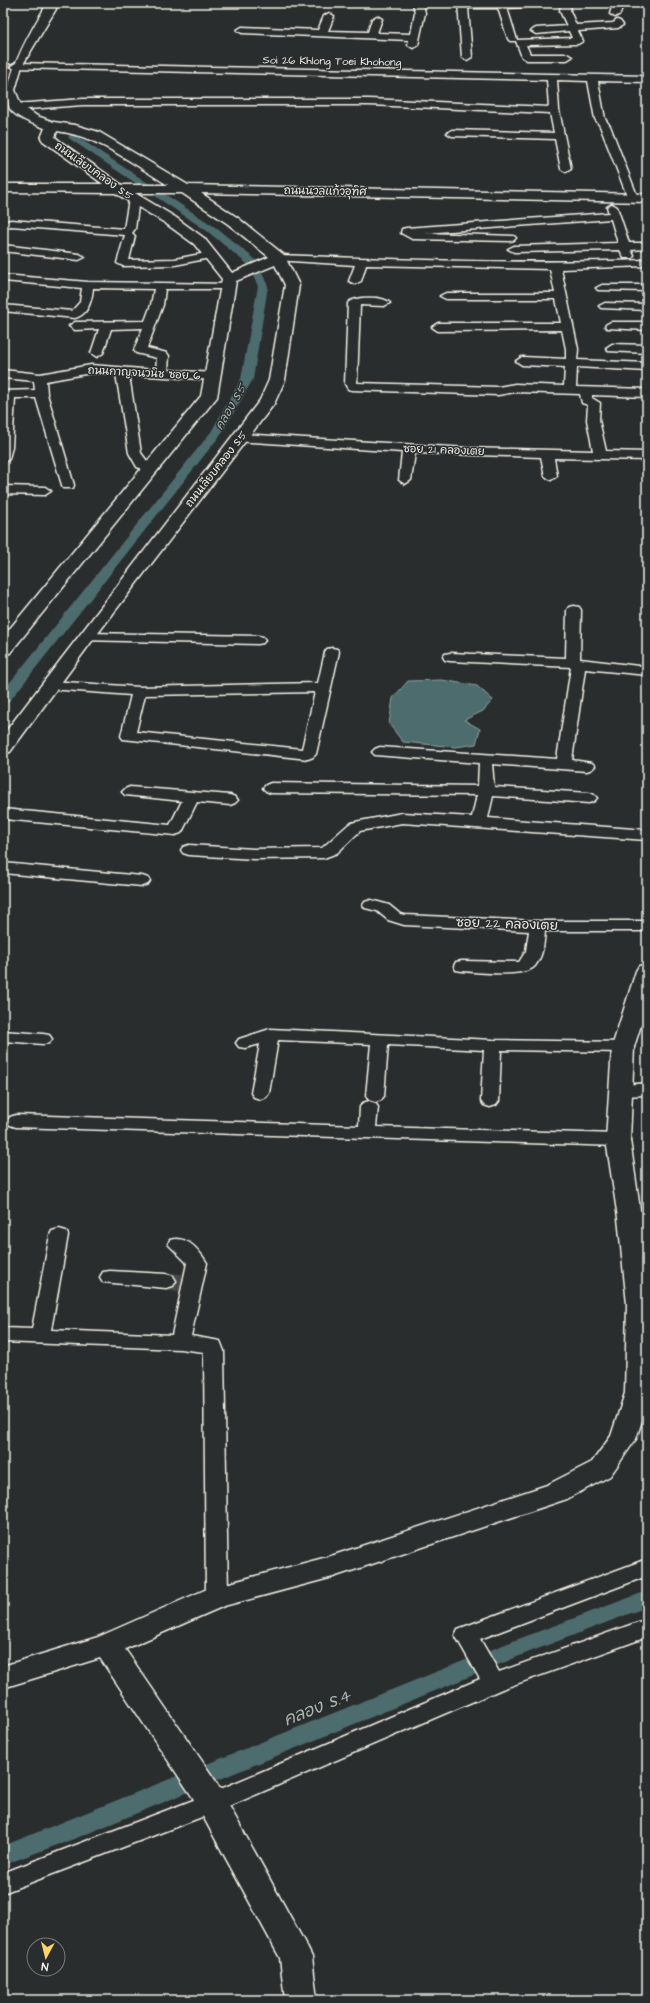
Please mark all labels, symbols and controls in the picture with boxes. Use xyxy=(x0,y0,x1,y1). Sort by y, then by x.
street label: Soi 26 Khlong Toei Khohong xyxy=(263,52,402,71)
street label: ถนนเลียบคลอง ร.5 xyxy=(52,138,136,204)
street label: ถนนนวลแก้วอุทิศ xyxy=(284,183,367,200)
street label: ถนนกาญจนวนิช ซอย 6 xyxy=(87,363,201,383)
water label: คลอง ร.5 xyxy=(211,379,252,433)
street label: ถนนเลียบคลอง ร.5 xyxy=(182,428,251,510)
street label: ซอย 21 คลองเตย xyxy=(403,441,485,459)
street label: ซอย 22 คลองเตย xyxy=(456,913,558,935)
water label: คลอง ร.4 xyxy=(280,1683,356,1732)
north arrow xyxy=(26,1937,66,1977)
text: N xyxy=(40,1959,49,1974)

